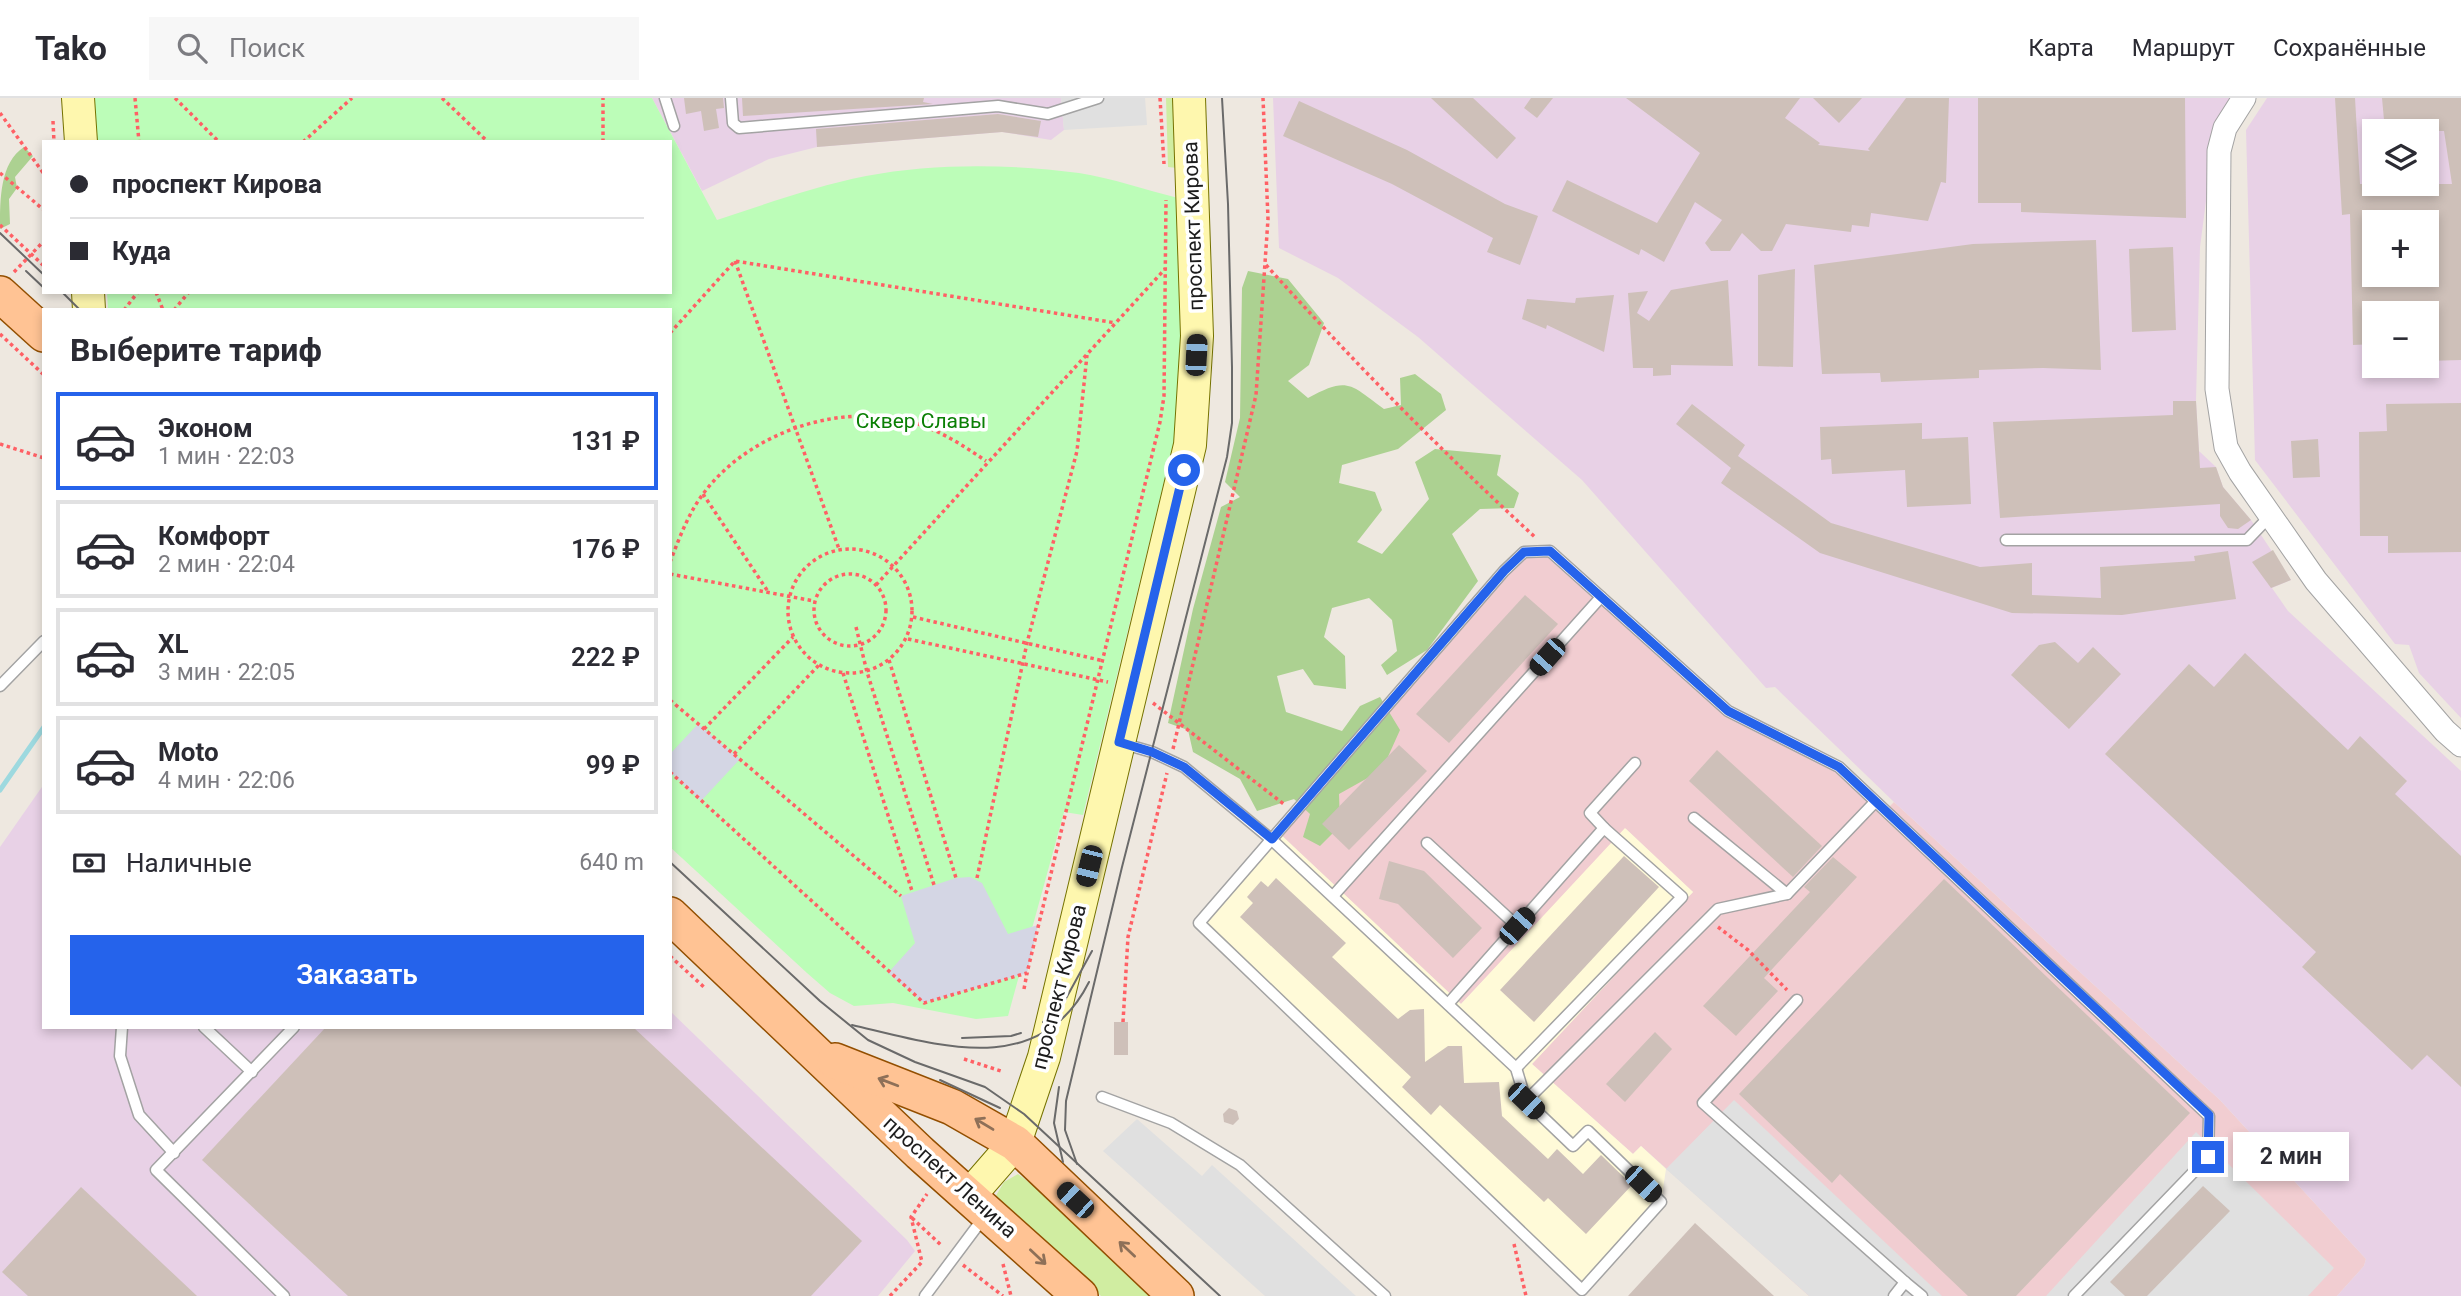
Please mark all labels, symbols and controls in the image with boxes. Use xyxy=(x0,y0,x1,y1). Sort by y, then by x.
search box xyxy=(149,17,639,80)
text: Tako xyxy=(35,29,107,68)
icon: search xyxy=(173,29,211,67)
text: Поиск xyxy=(229,33,305,63)
text: Карта xyxy=(2028,34,2094,62)
text: Маршрут xyxy=(2132,34,2235,62)
text: Сохранённые xyxy=(2273,34,2426,62)
map controls xyxy=(2362,119,2439,378)
button: layers xyxy=(2362,119,2439,196)
street label: проспект Кирова xyxy=(1178,141,1208,311)
text: проспект Кирова xyxy=(112,169,322,199)
button: + xyxy=(2362,210,2439,287)
text: Куда xyxy=(112,236,171,266)
button: − xyxy=(2362,301,2439,378)
text: Выберите тариф xyxy=(70,331,322,369)
car xyxy=(1185,333,1208,377)
park label: Сквер Славы xyxy=(856,409,986,433)
icon: car xyxy=(74,410,137,473)
text: Эконом xyxy=(158,413,253,443)
text: 131 ₽ xyxy=(571,426,640,456)
text: 1 мин · 22:03 xyxy=(158,443,295,470)
route start xyxy=(1168,454,1200,486)
icon: car xyxy=(74,518,137,581)
text: Комфорт xyxy=(158,521,270,551)
text: 176 ₽ xyxy=(571,534,640,564)
text: 2 мин · 22:04 xyxy=(158,551,295,578)
icon: car xyxy=(74,626,137,689)
text: XL xyxy=(158,629,189,659)
car xyxy=(1526,634,1569,680)
text: 222 ₽ xyxy=(571,642,640,672)
text: 3 мин · 22:05 xyxy=(158,659,295,686)
icon: car xyxy=(74,734,137,797)
text: Moto xyxy=(158,737,219,767)
text: 99 ₽ xyxy=(586,750,640,780)
text: 4 мин · 22:06 xyxy=(158,767,295,794)
car xyxy=(1074,843,1105,889)
icon: cash xyxy=(70,844,108,882)
text: Наличные xyxy=(126,848,252,878)
text: 640 m xyxy=(579,849,644,876)
street label: проспект Кирова xyxy=(1027,902,1091,1072)
car xyxy=(1496,903,1539,949)
button: Заказать xyxy=(70,935,644,1015)
one-way arrow xyxy=(878,1075,900,1088)
car xyxy=(1504,1079,1549,1123)
street label: проспект Ленина xyxy=(879,1111,1021,1243)
one-way arrow xyxy=(974,1117,994,1131)
callout: 2 мин xyxy=(2232,1132,2348,1182)
route end xyxy=(2192,1141,2224,1173)
text: 2 мин xyxy=(2260,1143,2322,1170)
car xyxy=(1621,1162,1666,1206)
car xyxy=(1053,1178,1098,1222)
one-way arrow xyxy=(1119,1241,1136,1258)
one-way arrow xyxy=(1029,1249,1046,1266)

